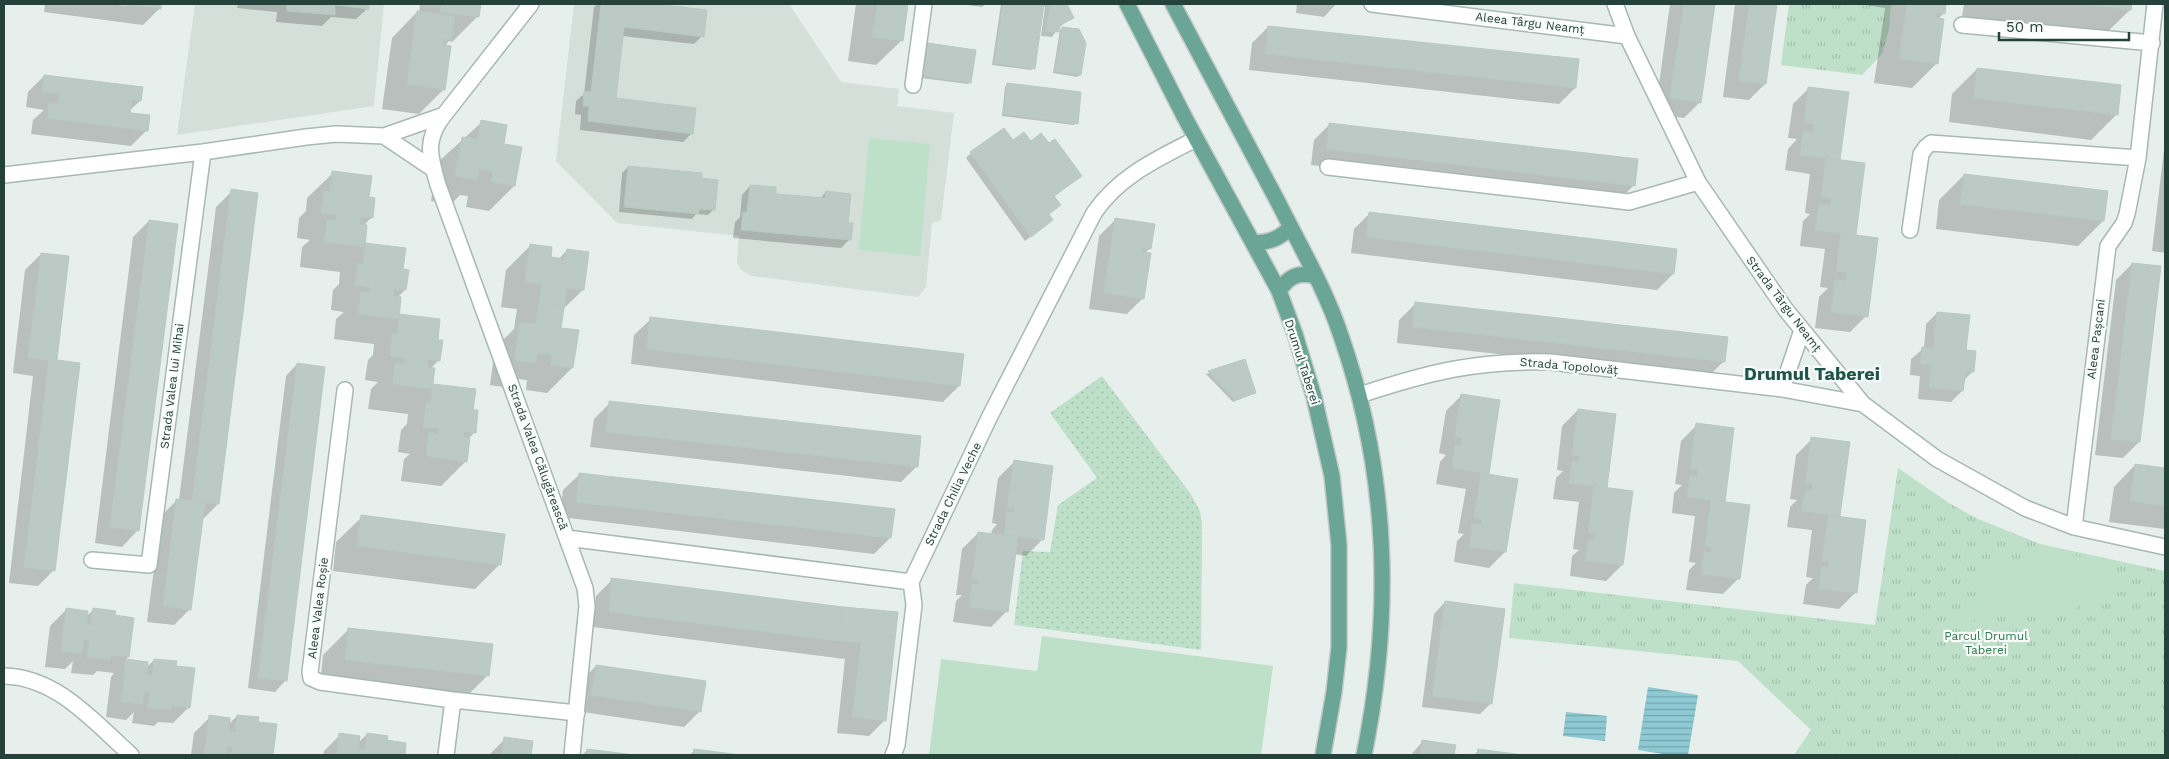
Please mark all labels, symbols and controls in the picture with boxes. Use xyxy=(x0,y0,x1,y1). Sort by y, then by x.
street label: Aleea Târgu Neamț xyxy=(1475,9,1585,37)
scale bar xyxy=(1999,10,2129,42)
text: 50 m xyxy=(2006,18,2043,36)
street label: Strada Târgu Neamț xyxy=(1743,253,1825,355)
street label: Aleea Pașcani xyxy=(2084,298,2108,380)
street label: Drumul Taberei xyxy=(1282,318,1322,406)
street label: Strada Valea lui Mihai xyxy=(157,323,187,449)
street label: Strada Topolovăț xyxy=(1519,355,1619,377)
district label: Drumul Taberei xyxy=(1744,363,1880,384)
street label: Strada Valea Călugărească xyxy=(505,382,571,532)
street label: Strada Chilia Veche xyxy=(922,440,984,548)
street label: Aleea Valea Roșie xyxy=(305,556,331,660)
park label: Parcul Drumul Taberei xyxy=(1944,629,2028,657)

